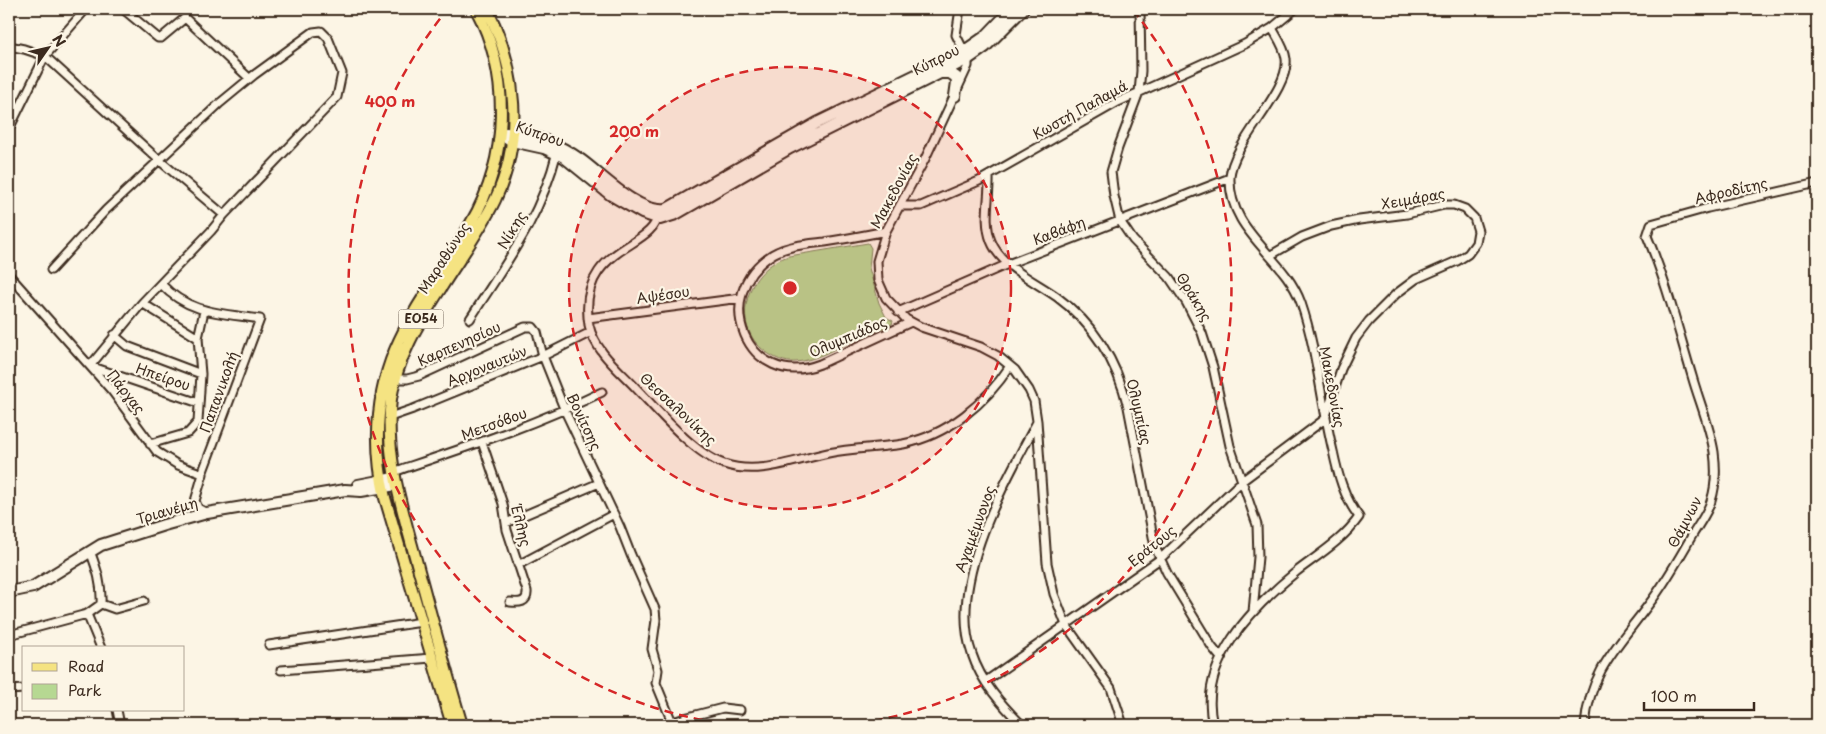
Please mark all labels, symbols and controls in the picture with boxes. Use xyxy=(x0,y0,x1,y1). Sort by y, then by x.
north arrow xyxy=(22,22,72,72)
text: N xyxy=(47,30,71,51)
street label: Κύπρου xyxy=(909,39,963,80)
street label: Κωστή Παλαμά xyxy=(1028,75,1131,144)
text: 400 m xyxy=(365,89,415,112)
street label: Κύπρου xyxy=(513,115,567,152)
text: 200 m xyxy=(609,119,659,142)
street label: Μακεδονίας xyxy=(865,149,922,232)
street label: Αφροδίτης xyxy=(1692,172,1769,209)
street label: Χειμάρας xyxy=(1379,183,1447,214)
street label: Νίκης xyxy=(492,207,531,253)
street label: Καβάφη xyxy=(1029,211,1088,250)
street label: Μαραθώνος xyxy=(413,218,475,298)
street label: Θράκης xyxy=(1172,268,1217,325)
centre of rings xyxy=(781,279,799,297)
street label: Αψέσου xyxy=(635,280,691,309)
road number: ΕΟ54 xyxy=(398,310,444,328)
street label: Ολυμπιάδος xyxy=(806,311,890,362)
street label: Καρπενησίου xyxy=(414,316,504,371)
street label: Αργοναυτών xyxy=(443,340,530,391)
street label: Μακεδονίας xyxy=(1314,344,1351,429)
street label: Παπανικολή xyxy=(194,348,243,435)
street label: Ηπείρου xyxy=(133,357,193,396)
street label: Πάργας xyxy=(102,365,150,418)
street label: Θεσσαλονίκης xyxy=(635,368,721,450)
street label: Ολυμπίας xyxy=(1122,377,1157,447)
street label: Βονίτσης xyxy=(562,390,607,454)
street label: Μετσόβου xyxy=(458,402,530,445)
street label: Αγαμέμνονος xyxy=(949,482,1000,575)
street label: Τριανέμη xyxy=(134,492,200,529)
street label: Θάμνων xyxy=(1662,492,1707,551)
street label: Έλλης xyxy=(506,501,537,549)
street label: Εράτους xyxy=(1123,520,1180,571)
legend xyxy=(22,646,185,712)
text: Road xyxy=(68,654,104,677)
text: Park xyxy=(68,678,102,701)
scale bar xyxy=(1644,679,1754,711)
text: 100 m xyxy=(1651,684,1697,707)

